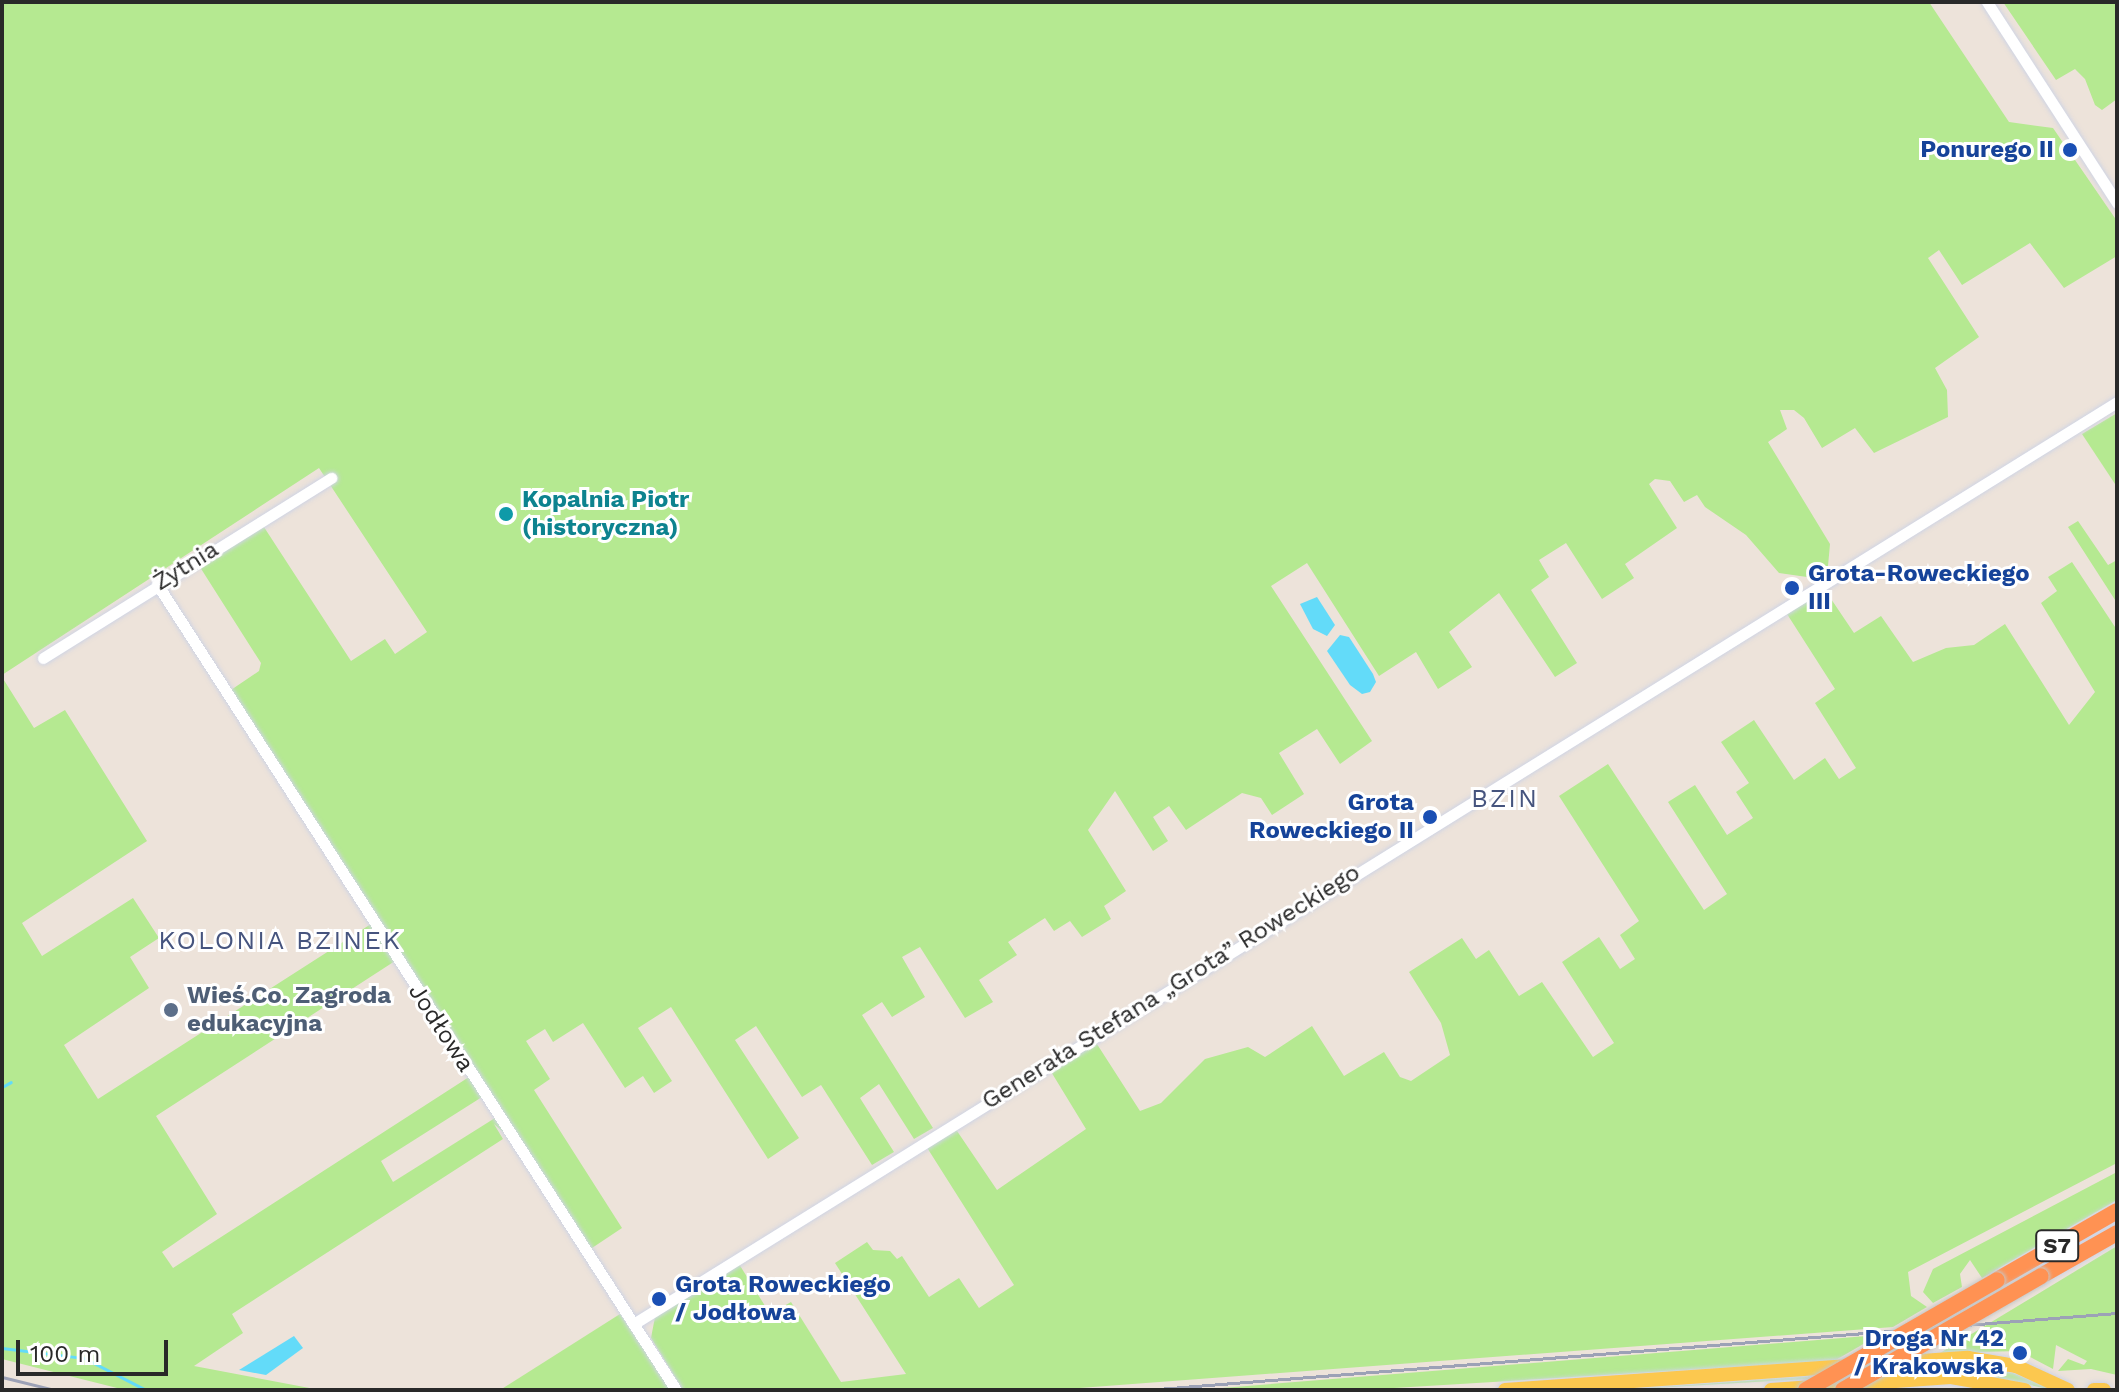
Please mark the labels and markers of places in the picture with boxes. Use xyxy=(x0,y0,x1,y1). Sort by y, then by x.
place label: Ponurego II xyxy=(1920,136,2054,164)
marker: Ponurego II xyxy=(2061,141,2079,159)
place label: Kopalnia Piotr (historyczna) xyxy=(522,486,689,542)
marker: Kopalnia Piotr (historyczna) xyxy=(497,505,515,523)
place label: Grota-Roweckiego III xyxy=(1808,560,2030,616)
marker: Grota-Roweckiego III xyxy=(1783,579,1801,597)
place label: Grota Roweckiego II xyxy=(1249,789,1414,845)
marker: Grota Roweckiego II xyxy=(1421,808,1439,826)
place label: Wieś.Co. Zagroda edukacyjna xyxy=(187,982,391,1038)
marker: Wieś.Co. Zagroda edukacyjna xyxy=(162,1001,180,1019)
place label: Grota Roweckiego / Jodłowa xyxy=(675,1271,891,1327)
marker: Grota Roweckiego / Jodłowa xyxy=(650,1290,668,1308)
place label: Droga Nr 42 / Krakowska xyxy=(1854,1325,2004,1381)
marker: Droga Nr 42 / Krakowska xyxy=(2011,1344,2029,1362)

